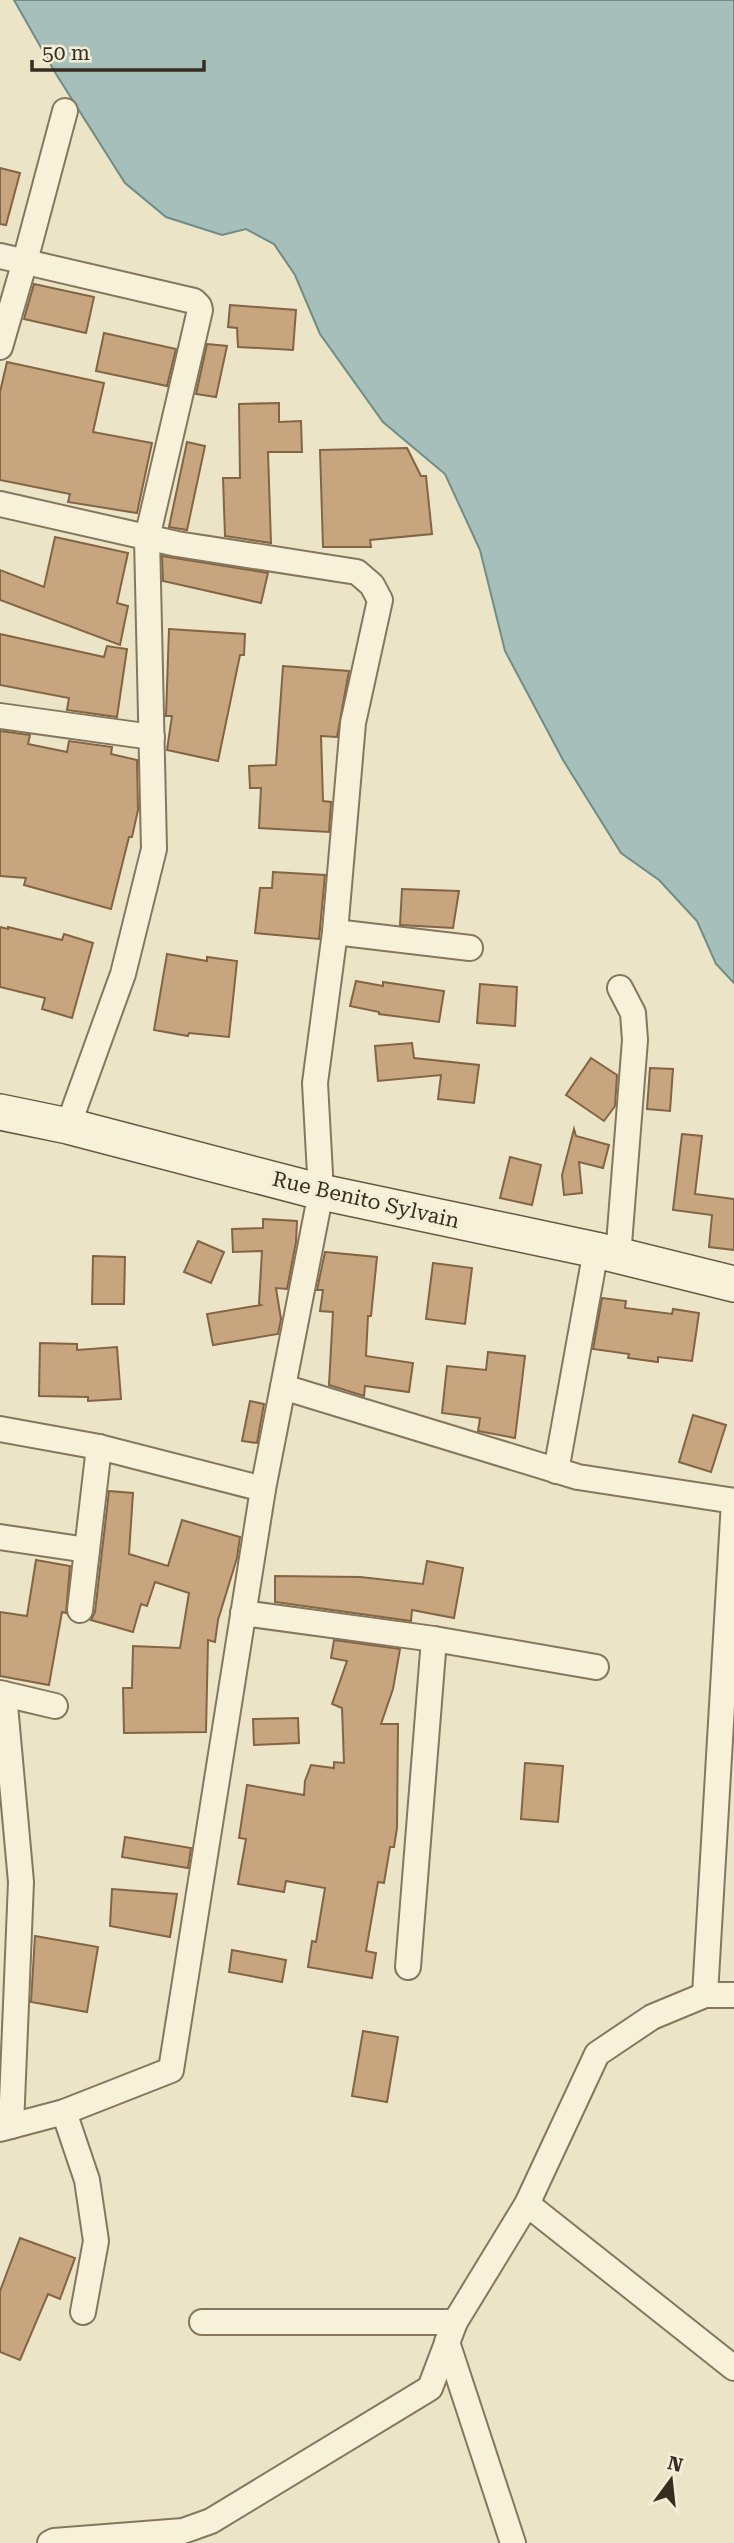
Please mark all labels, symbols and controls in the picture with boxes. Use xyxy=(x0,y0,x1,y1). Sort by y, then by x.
scale bar xyxy=(32,28,203,72)
text: 50 m xyxy=(42,41,90,65)
street label: Rue Benito Sylvain xyxy=(270,1167,462,1233)
north arrow xyxy=(636,2445,706,2515)
text: N xyxy=(665,2451,686,2477)

